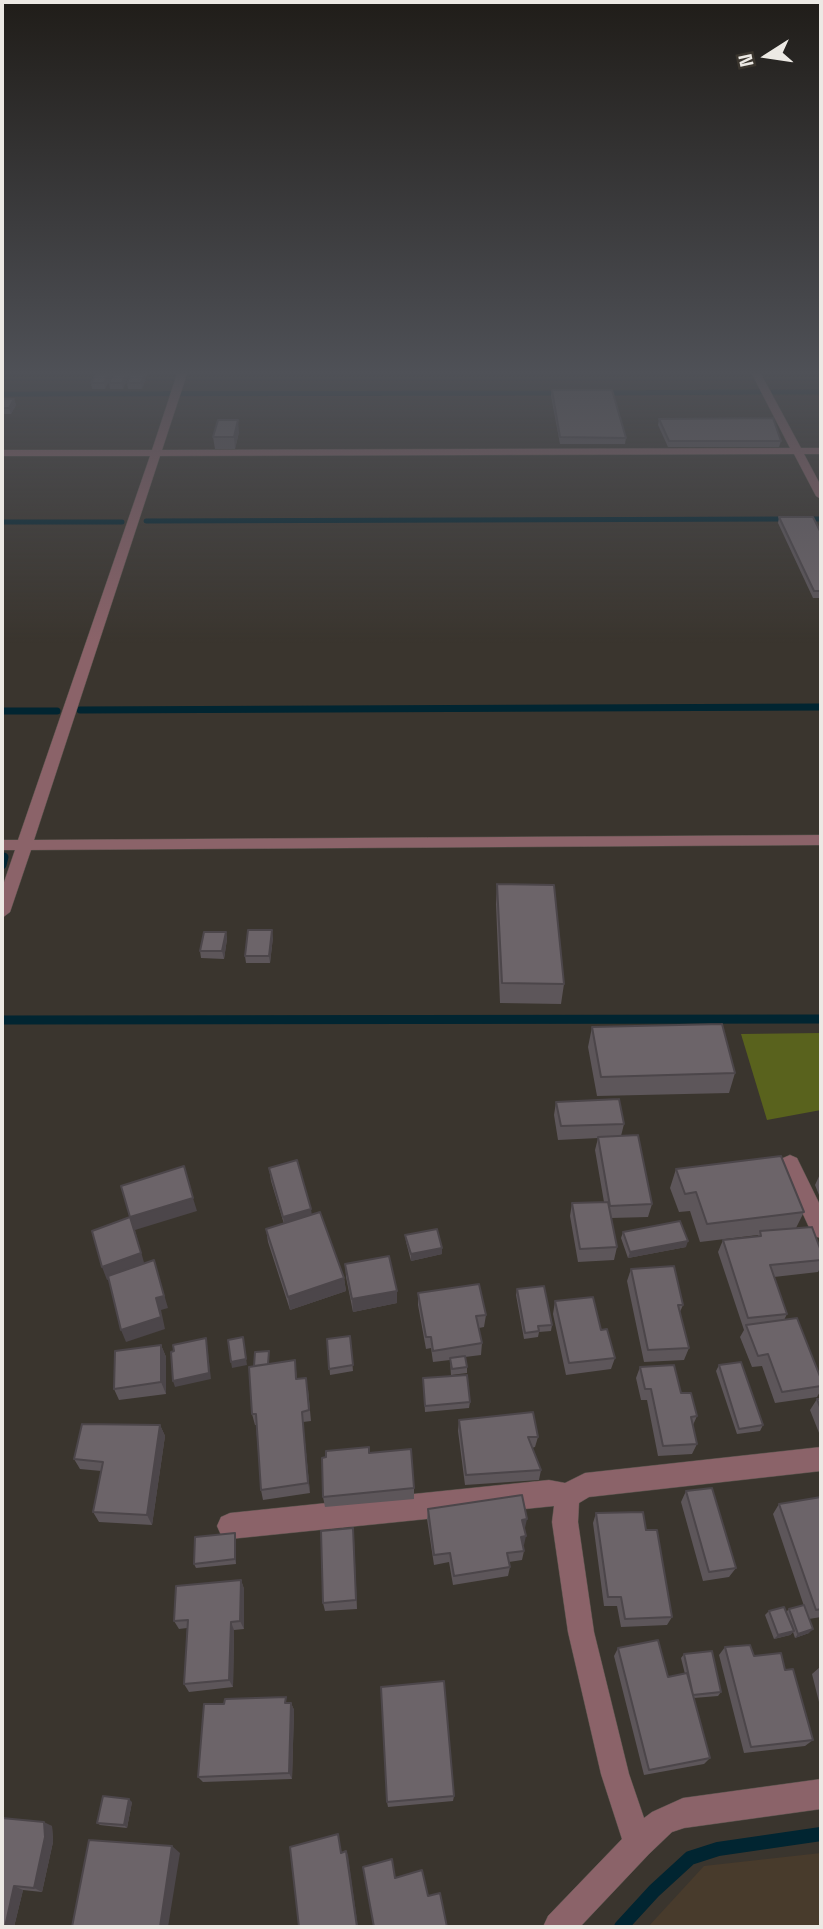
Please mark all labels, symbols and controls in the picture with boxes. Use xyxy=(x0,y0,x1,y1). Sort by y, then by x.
north arrow xyxy=(732,21,802,91)
text: N xyxy=(732,52,760,69)

